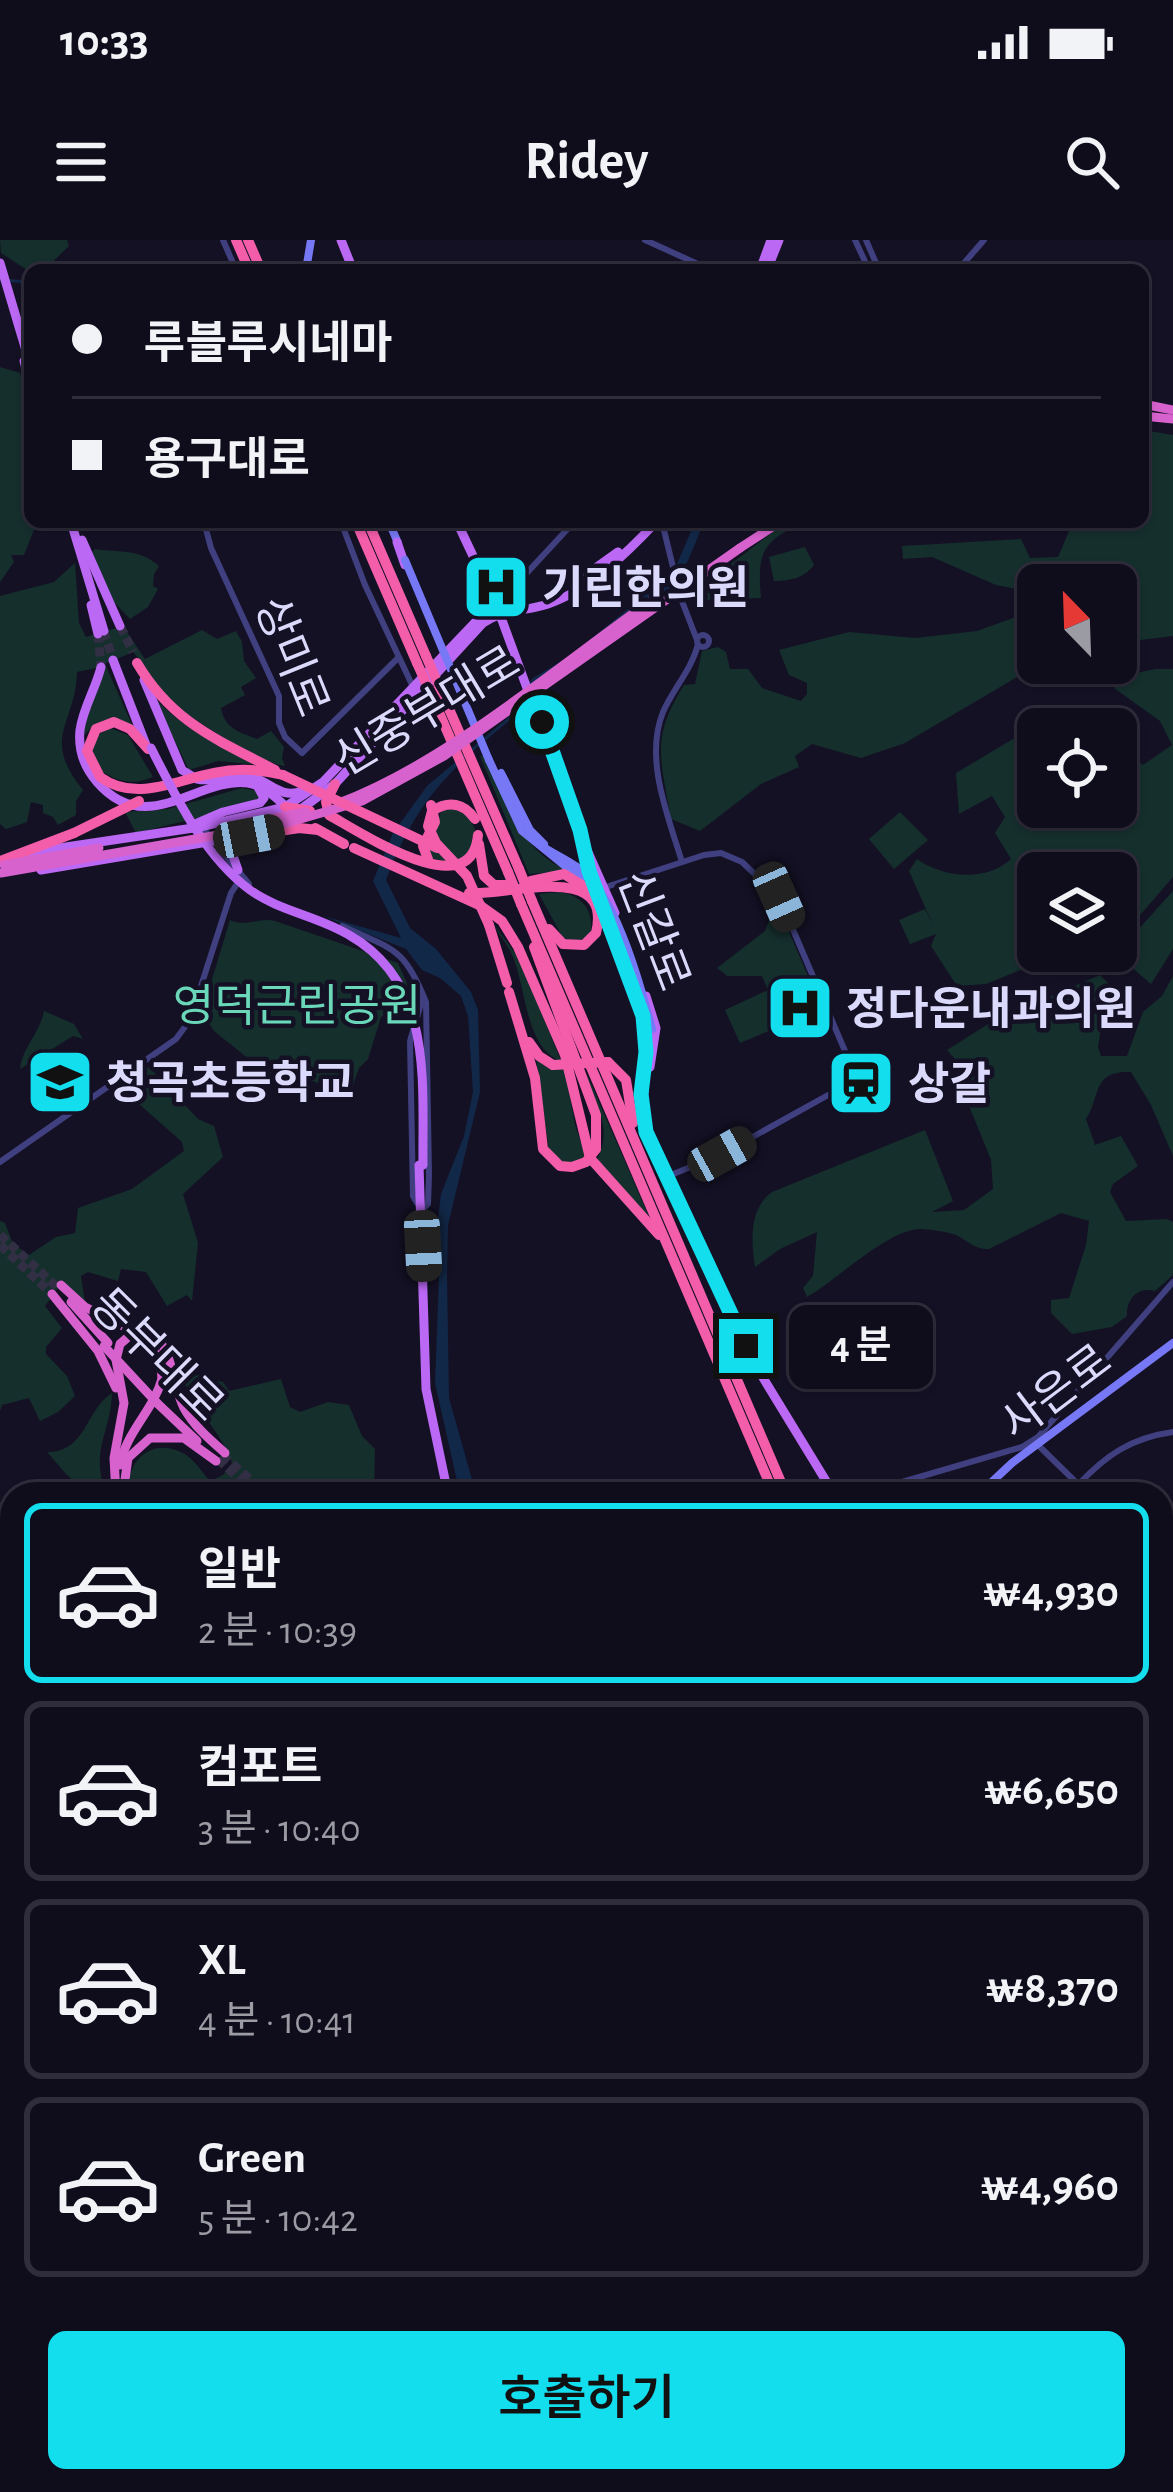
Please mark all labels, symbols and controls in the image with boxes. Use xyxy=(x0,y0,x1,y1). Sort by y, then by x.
text: 10:33 xyxy=(60,19,149,64)
icon: menu xyxy=(48,129,114,195)
icon: search xyxy=(1059,129,1125,195)
text: Ridey xyxy=(525,135,648,189)
text: 루블루시네마 xyxy=(144,322,392,367)
text: 용구대로 xyxy=(144,438,310,483)
hospital icon: 기린한의원 xyxy=(461,552,531,622)
north arrow xyxy=(1017,564,1137,684)
map controls xyxy=(1017,564,1137,972)
place label: 기린한의원 xyxy=(542,565,749,612)
street label: 상미로 xyxy=(247,590,337,723)
street label: 신중부대로 xyxy=(326,638,528,785)
route start xyxy=(515,695,569,749)
button: locate xyxy=(1017,708,1137,828)
car xyxy=(210,811,288,861)
button: layers xyxy=(1017,852,1137,972)
car xyxy=(748,857,810,937)
street label: 신갈로 xyxy=(609,864,698,997)
hospital icon: 정다운내과의원 xyxy=(765,973,835,1043)
park label: 영덕근린공원 xyxy=(173,983,421,1030)
place label: 정다운내과의원 xyxy=(846,986,1136,1033)
school or university icon: 청곡초등학교 xyxy=(25,1047,95,1117)
station icon: 상갈 xyxy=(826,1048,896,1118)
place label: 청곡초등학교 xyxy=(106,1060,354,1107)
place label: 상갈 xyxy=(908,1061,991,1108)
car xyxy=(682,1121,762,1187)
car xyxy=(403,1209,443,1283)
street label: 동부대로 xyxy=(82,1280,232,1430)
callout: 4 분 xyxy=(788,1304,932,1388)
route end xyxy=(719,1319,773,1373)
text: 4 분 xyxy=(830,1327,892,1366)
street label: 사은로 xyxy=(992,1336,1120,1448)
icon: car xyxy=(54,1539,162,1647)
text: 일반 xyxy=(198,1548,281,1593)
text: ₩4,930 xyxy=(983,1570,1119,1615)
text: 2 분 · 10:39 xyxy=(198,1612,357,1651)
icon: car xyxy=(54,1737,162,1845)
text: 컴포트 xyxy=(198,1746,322,1791)
text: ₩6,650 xyxy=(984,1768,1119,1813)
text: 3 분 · 10:40 xyxy=(198,1810,360,1849)
icon: car xyxy=(54,1935,162,2043)
text: XL xyxy=(198,1938,246,1983)
text: ₩8,370 xyxy=(986,1966,1119,2011)
text: 4 분 · 10:41 xyxy=(198,2002,356,2041)
icon: car xyxy=(54,2133,162,2241)
text: Green xyxy=(198,2136,306,2181)
text: ₩4,960 xyxy=(981,2164,1119,2209)
text: 5 분 · 10:42 xyxy=(198,2200,358,2239)
button: 호출하기 xyxy=(48,2331,1125,2469)

